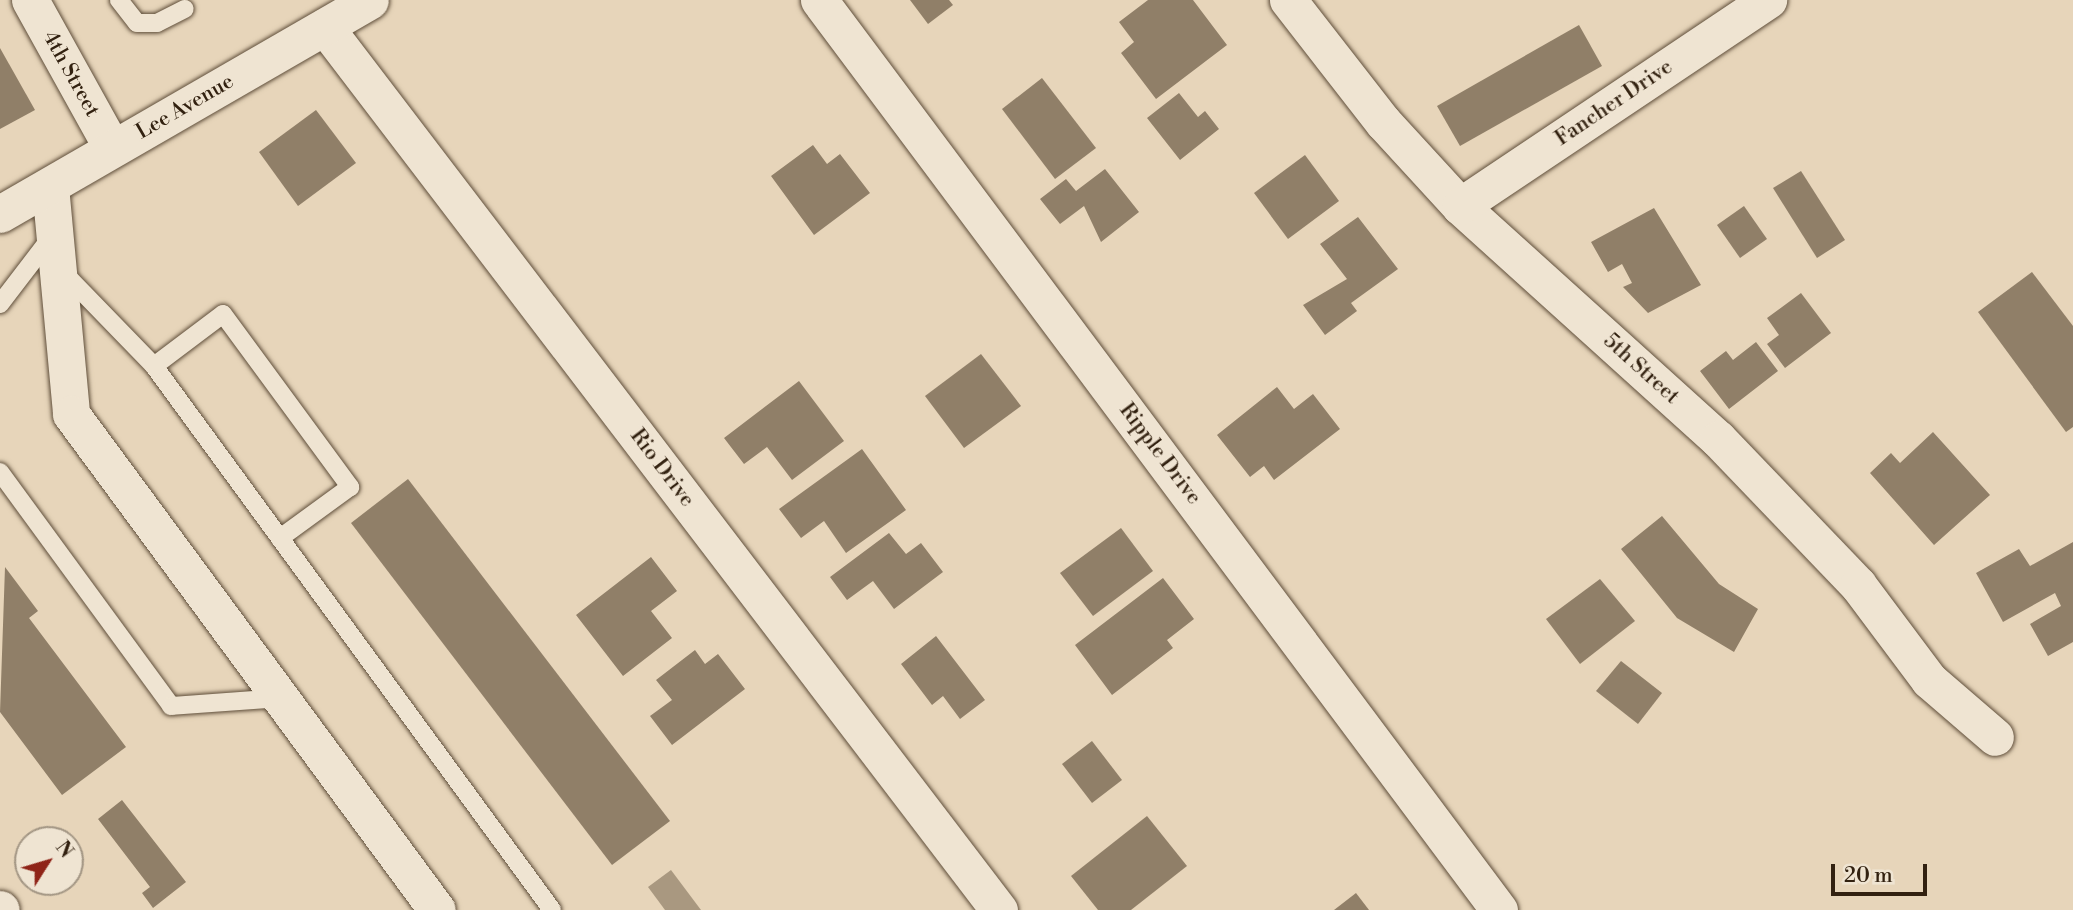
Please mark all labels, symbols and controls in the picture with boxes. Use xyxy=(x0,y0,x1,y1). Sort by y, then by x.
street label: 4th Street xyxy=(37,27,105,121)
street label: Fancher Drive xyxy=(1551,55,1677,151)
street label: Lee Avenue xyxy=(132,69,238,145)
street label: 5th Street xyxy=(1598,328,1684,410)
street label: Ripple Drive xyxy=(1114,398,1206,510)
street label: Rio Drive xyxy=(625,424,699,512)
north arrow xyxy=(14,826,84,896)
text: N xyxy=(50,836,78,863)
scale bar xyxy=(1835,850,1931,894)
text: 20 m xyxy=(1844,863,1893,889)

